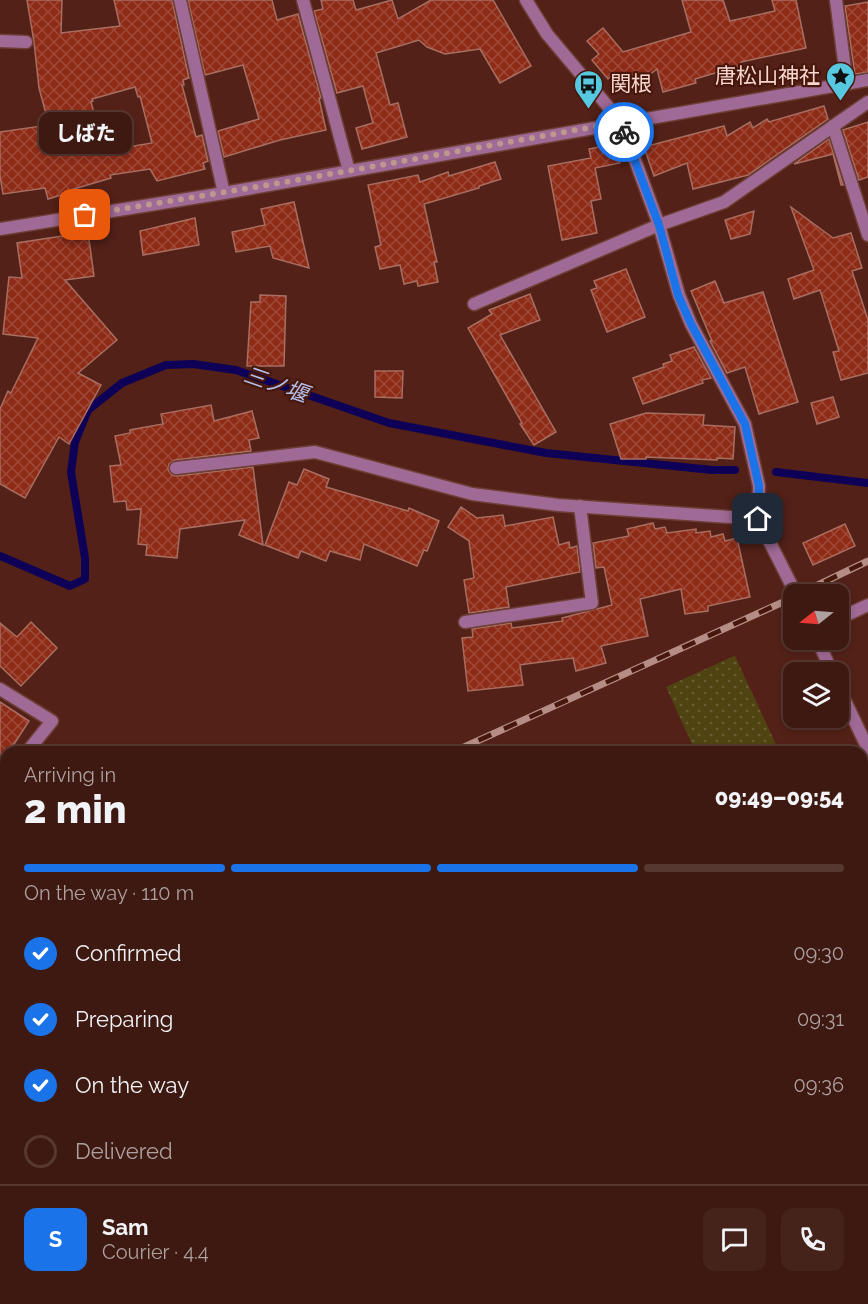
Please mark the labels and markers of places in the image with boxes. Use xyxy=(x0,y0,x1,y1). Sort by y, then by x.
place icon: 唐松山神社 xyxy=(825,60,857,102)
place label: 唐松山神社 xyxy=(715,63,820,88)
bus stop icon: 関根 xyxy=(573,68,605,110)
place label: 関根 xyxy=(610,71,652,96)
callout: しばた xyxy=(38,113,132,155)
pin xyxy=(59,189,110,240)
pin xyxy=(732,493,783,544)

